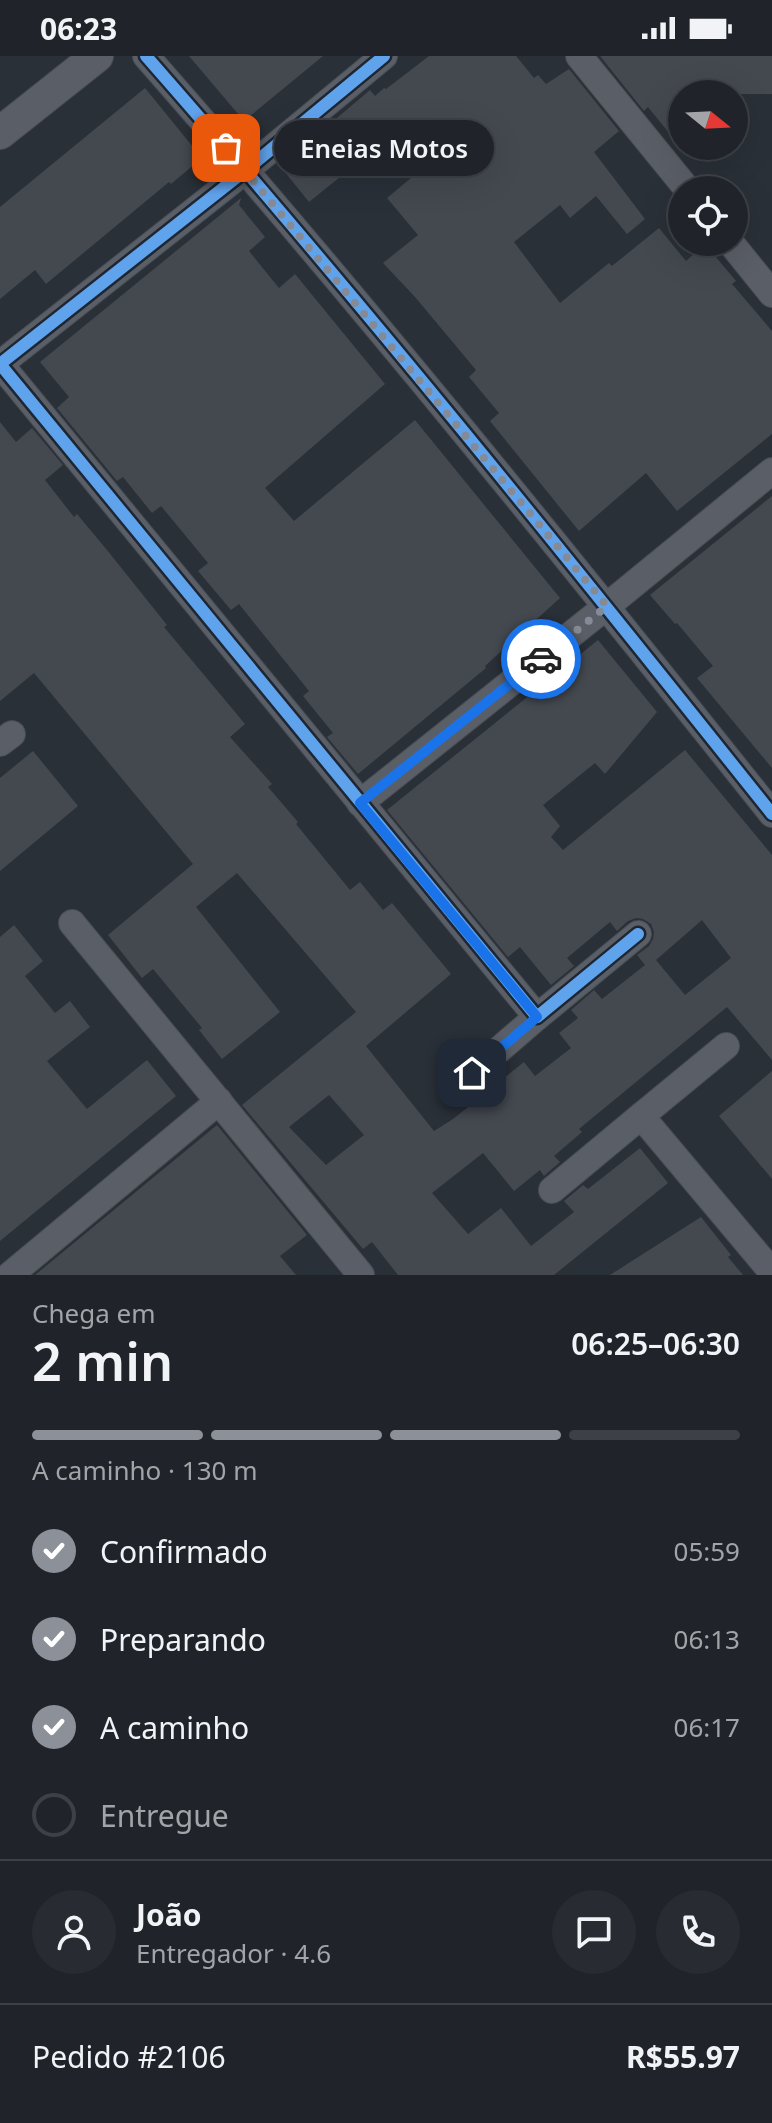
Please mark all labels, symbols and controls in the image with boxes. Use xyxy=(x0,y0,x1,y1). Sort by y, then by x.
text: 06:23 xyxy=(40,8,117,49)
north arrow xyxy=(668,80,748,160)
map controls xyxy=(668,80,748,256)
pin xyxy=(192,114,260,182)
callout: Eneias Motos xyxy=(274,120,494,176)
icon: bag xyxy=(204,126,248,170)
text: Eneias Motos xyxy=(300,130,468,166)
button: locate xyxy=(668,176,748,256)
courier xyxy=(501,619,581,699)
icon: car xyxy=(519,637,563,681)
pin xyxy=(438,1039,506,1107)
icon: home xyxy=(450,1051,494,1095)
text: Chega em xyxy=(32,1295,155,1331)
text: 06:25–06:30 xyxy=(571,1323,740,1364)
text: 2 min xyxy=(32,1325,173,1396)
text: A caminho · 130 m xyxy=(32,1452,258,1488)
icon: check xyxy=(32,1529,76,1573)
text: Confirmado xyxy=(100,1531,268,1572)
text: 05:59 xyxy=(674,1533,740,1569)
icon: check xyxy=(32,1617,76,1661)
text: Preparando xyxy=(100,1619,266,1660)
text: 06:13 xyxy=(674,1621,740,1657)
icon: check xyxy=(32,1705,76,1749)
text: A caminho xyxy=(100,1707,249,1748)
text: 06:17 xyxy=(674,1709,740,1745)
text: Entregue xyxy=(100,1795,229,1836)
button: person xyxy=(32,1890,116,1974)
button: chat xyxy=(552,1890,636,1974)
button: phone xyxy=(656,1890,740,1974)
text: João xyxy=(136,1894,201,1935)
text: Entregador · 4.6 xyxy=(136,1935,331,1971)
text: Pedido #2106 xyxy=(32,2036,226,2077)
text: R$55.97 xyxy=(626,2036,740,2077)

